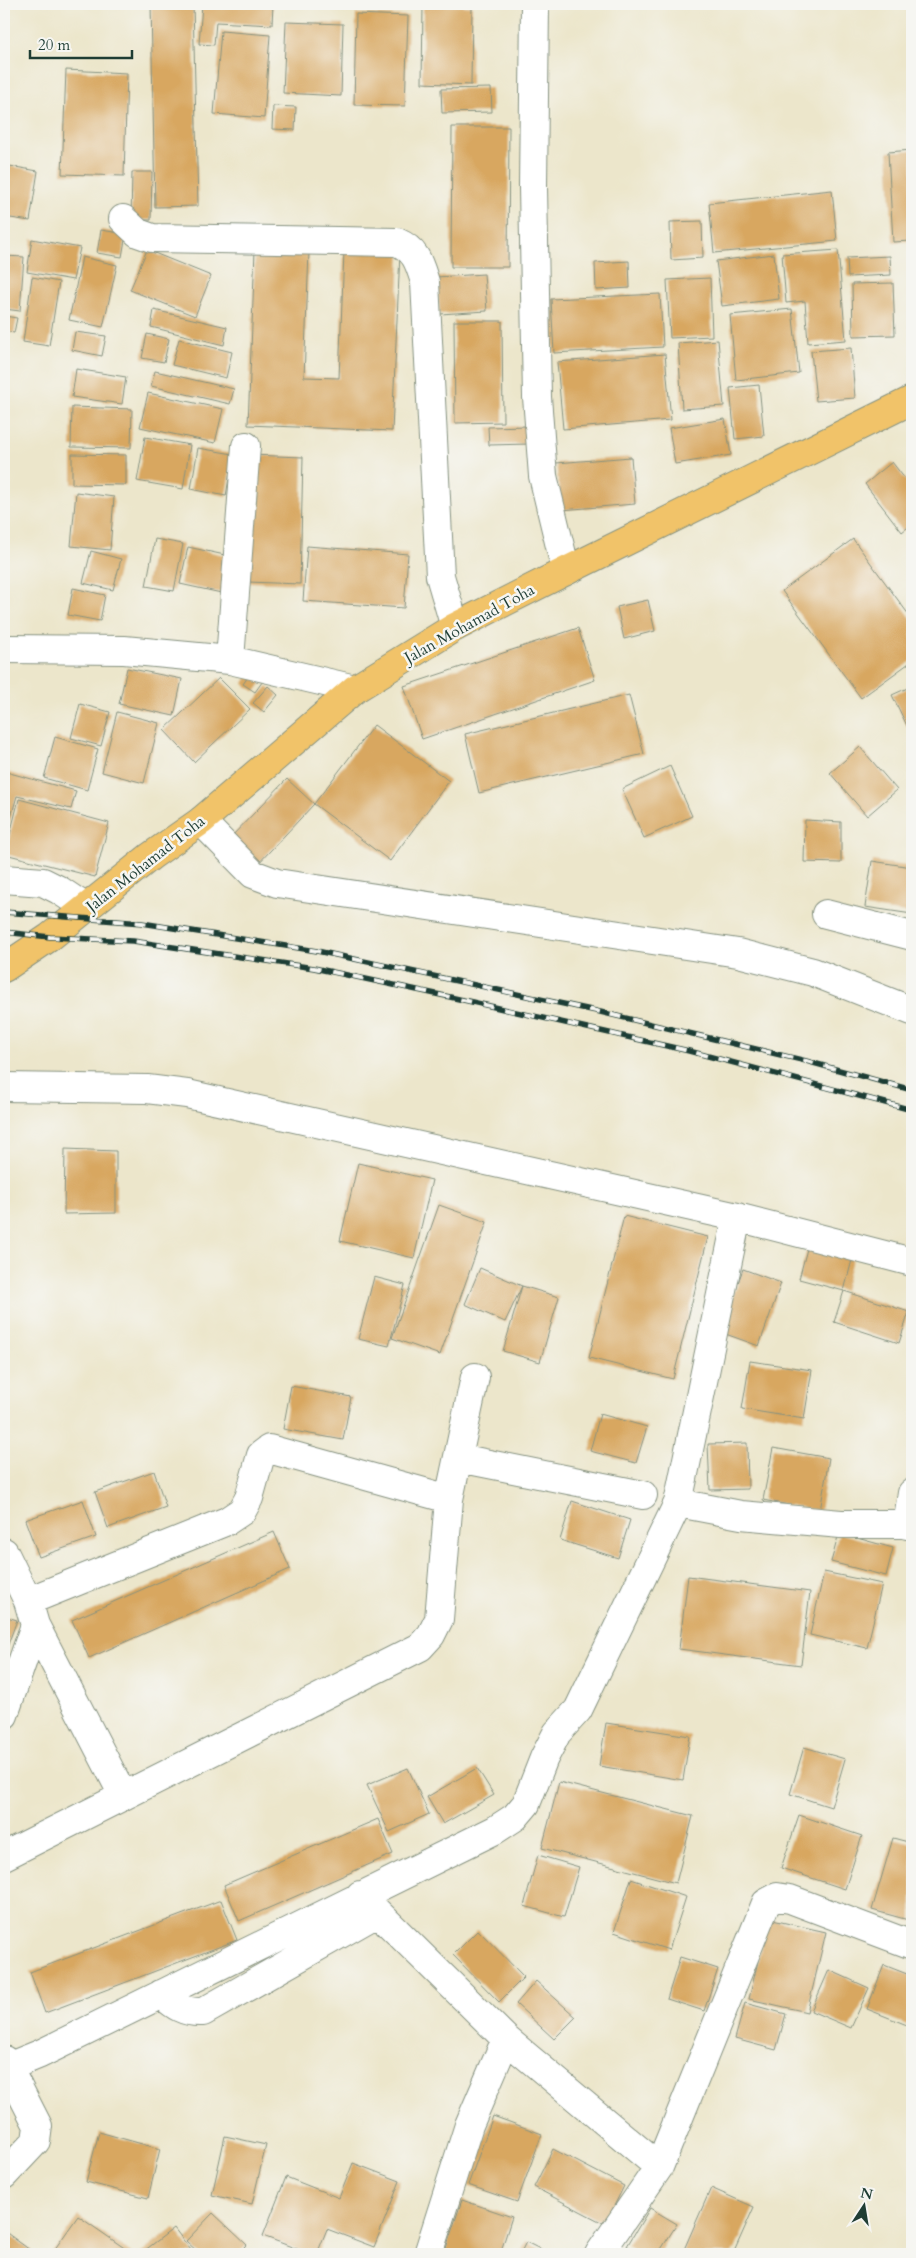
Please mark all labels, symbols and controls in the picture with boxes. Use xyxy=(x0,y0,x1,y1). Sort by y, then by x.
scale bar xyxy=(30,28,132,60)
text: 20 m xyxy=(38,35,70,55)
street label: Jalan Mohamad Toha xyxy=(399,579,539,670)
street label: Jalan Mohamad Toha xyxy=(80,810,210,918)
north arrow xyxy=(838,2180,888,2230)
text: N xyxy=(859,2183,875,2204)

